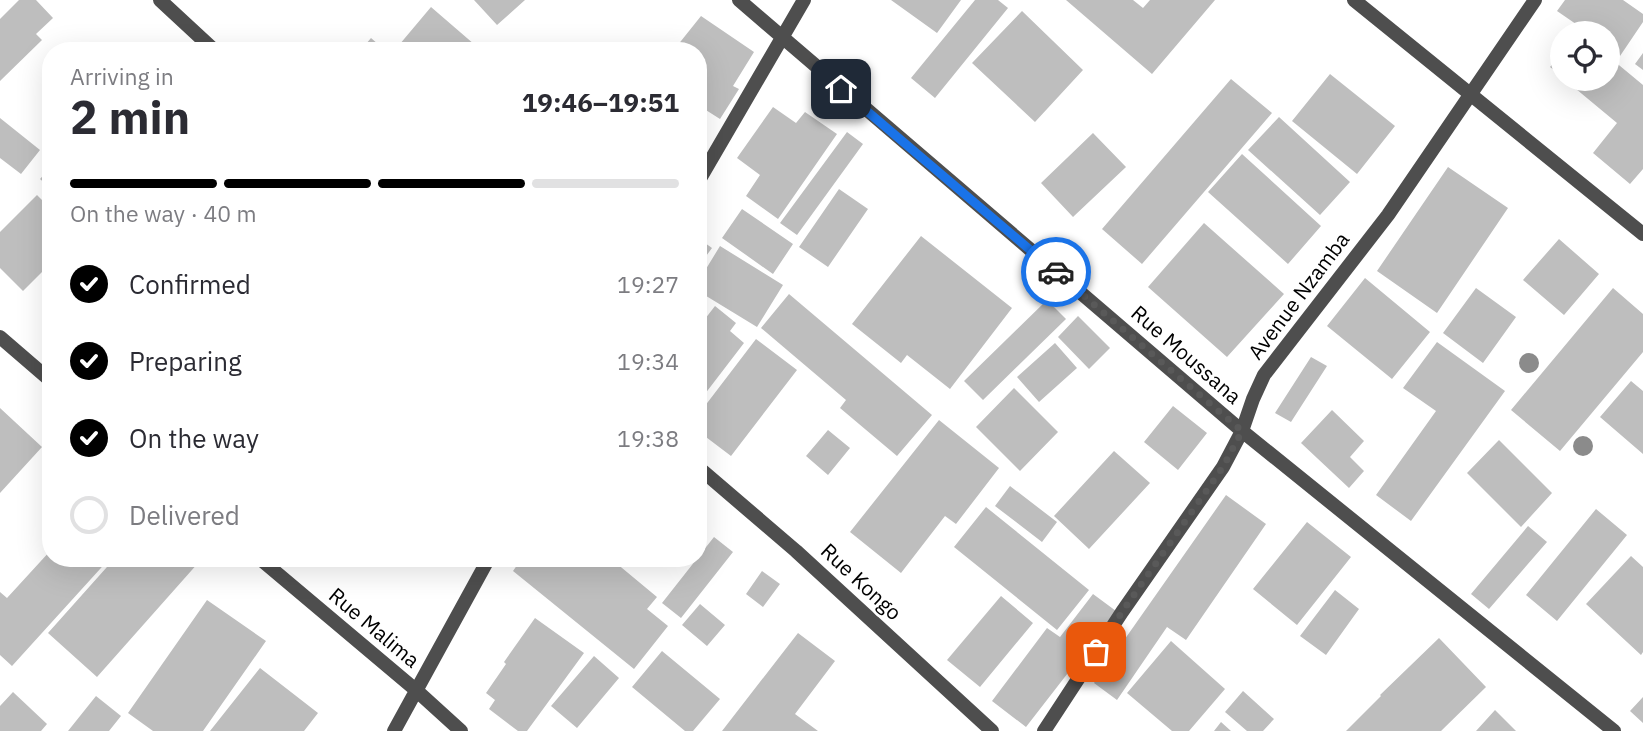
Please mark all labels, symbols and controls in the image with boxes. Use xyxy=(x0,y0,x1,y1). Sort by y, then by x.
map controls xyxy=(1550,21,1620,91)
button: locate xyxy=(1550,21,1620,91)
pin xyxy=(811,59,871,119)
text: Arriving in xyxy=(70,61,174,91)
icon: home xyxy=(822,70,860,108)
text: 19:46–19:51 xyxy=(522,85,679,119)
text: 2 min xyxy=(70,87,190,147)
text: On the way · 40 m xyxy=(70,198,257,228)
street label: Avenue Nzamba xyxy=(1241,226,1355,365)
courier xyxy=(1021,237,1091,307)
icon: car xyxy=(1037,253,1075,291)
icon: check xyxy=(70,265,108,303)
text: Confirmed xyxy=(129,267,251,301)
text: 19:27 xyxy=(617,269,679,299)
street label: Rue Moussana xyxy=(1126,299,1248,410)
icon: check xyxy=(70,342,108,380)
text: Preparing xyxy=(129,344,242,378)
text: 19:34 xyxy=(617,346,679,376)
icon: check xyxy=(70,419,108,457)
text: On the way xyxy=(129,421,259,455)
text: 19:38 xyxy=(617,423,679,453)
text: Delivered xyxy=(129,498,240,532)
street label: Rue Kongo xyxy=(815,537,908,626)
street label: Rue Malima xyxy=(323,581,426,674)
pin xyxy=(1066,622,1126,682)
icon: bag xyxy=(1077,633,1115,671)

